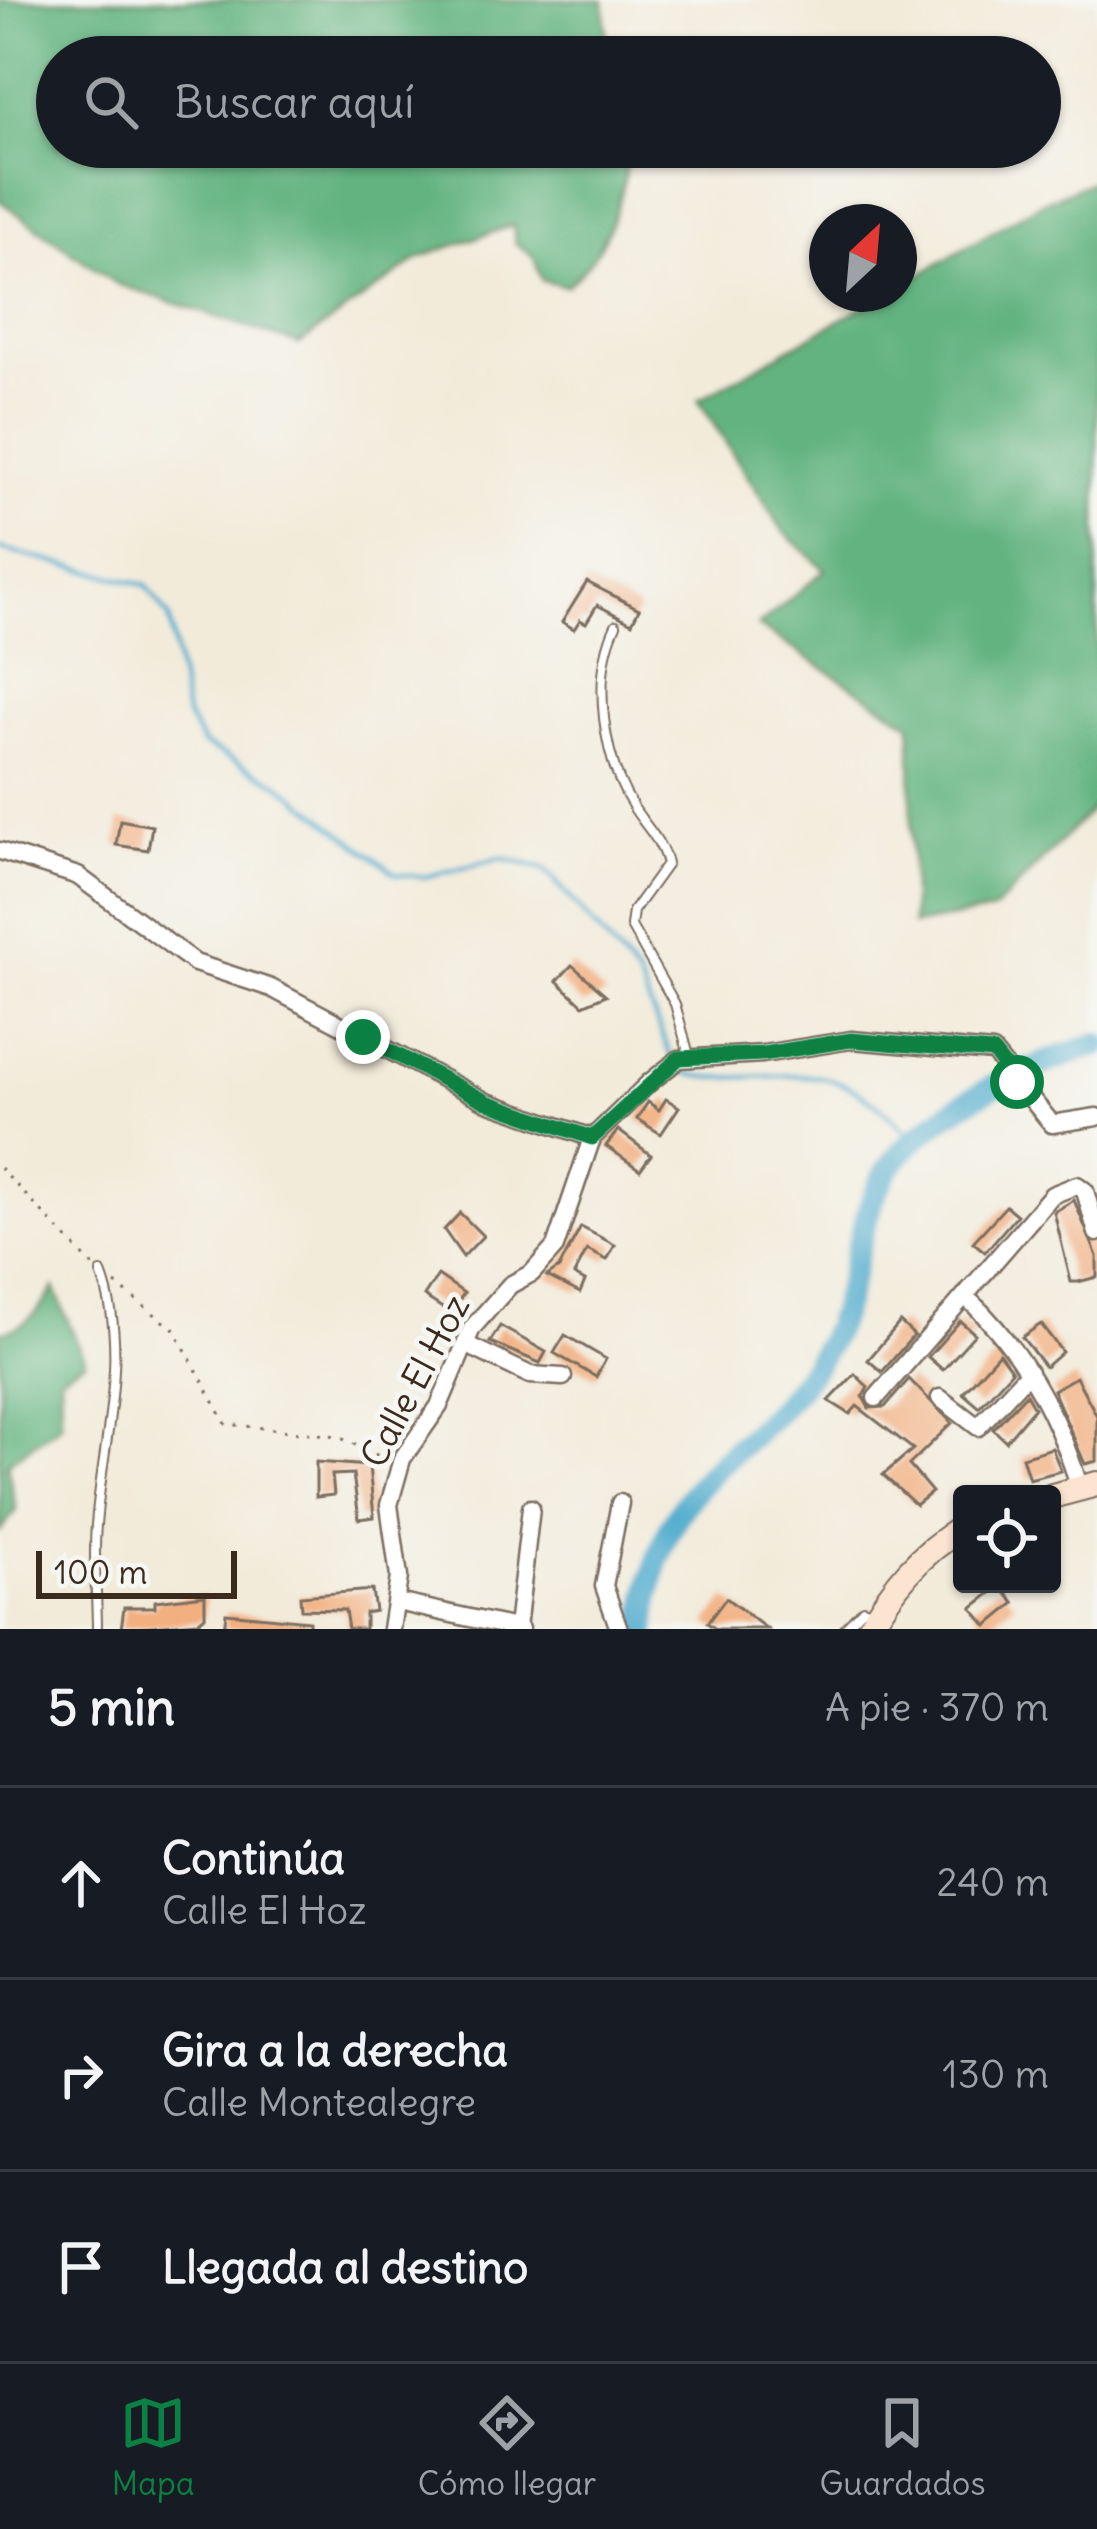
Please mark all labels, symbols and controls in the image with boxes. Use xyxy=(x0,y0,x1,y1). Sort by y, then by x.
search box xyxy=(36,36,1061,168)
icon: search xyxy=(78,69,144,135)
text: Buscar aquí xyxy=(174,74,414,130)
north arrow xyxy=(809,204,917,312)
route end xyxy=(336,1010,390,1064)
route start xyxy=(990,1055,1044,1109)
street label: Calle El Hoz xyxy=(351,1287,479,1475)
map controls xyxy=(953,1485,1061,1593)
button: locate xyxy=(953,1485,1061,1593)
scale bar xyxy=(36,1545,237,1598)
text: 100 m xyxy=(54,1551,147,1593)
text: 5 min xyxy=(48,1675,175,1739)
text: A pie · 370 m xyxy=(825,1683,1049,1732)
text: Continúa xyxy=(162,1830,345,1886)
icon: ahead xyxy=(48,1850,114,1916)
text: 240 m xyxy=(937,1858,1049,1907)
text: Calle El Hoz xyxy=(162,1886,367,1935)
text: Gira a la derecha xyxy=(162,2022,508,2078)
icon: right xyxy=(48,2042,114,2108)
text: 130 m xyxy=(942,2050,1049,2099)
text: Calle Montealegre xyxy=(162,2078,476,2127)
icon: arrive xyxy=(48,2234,114,2300)
text: Llegada al destino xyxy=(162,2239,528,2295)
tab: Mapa xyxy=(112,2390,195,2504)
tab: Cómo llegar xyxy=(418,2390,596,2504)
tab: Guardados xyxy=(819,2390,985,2504)

